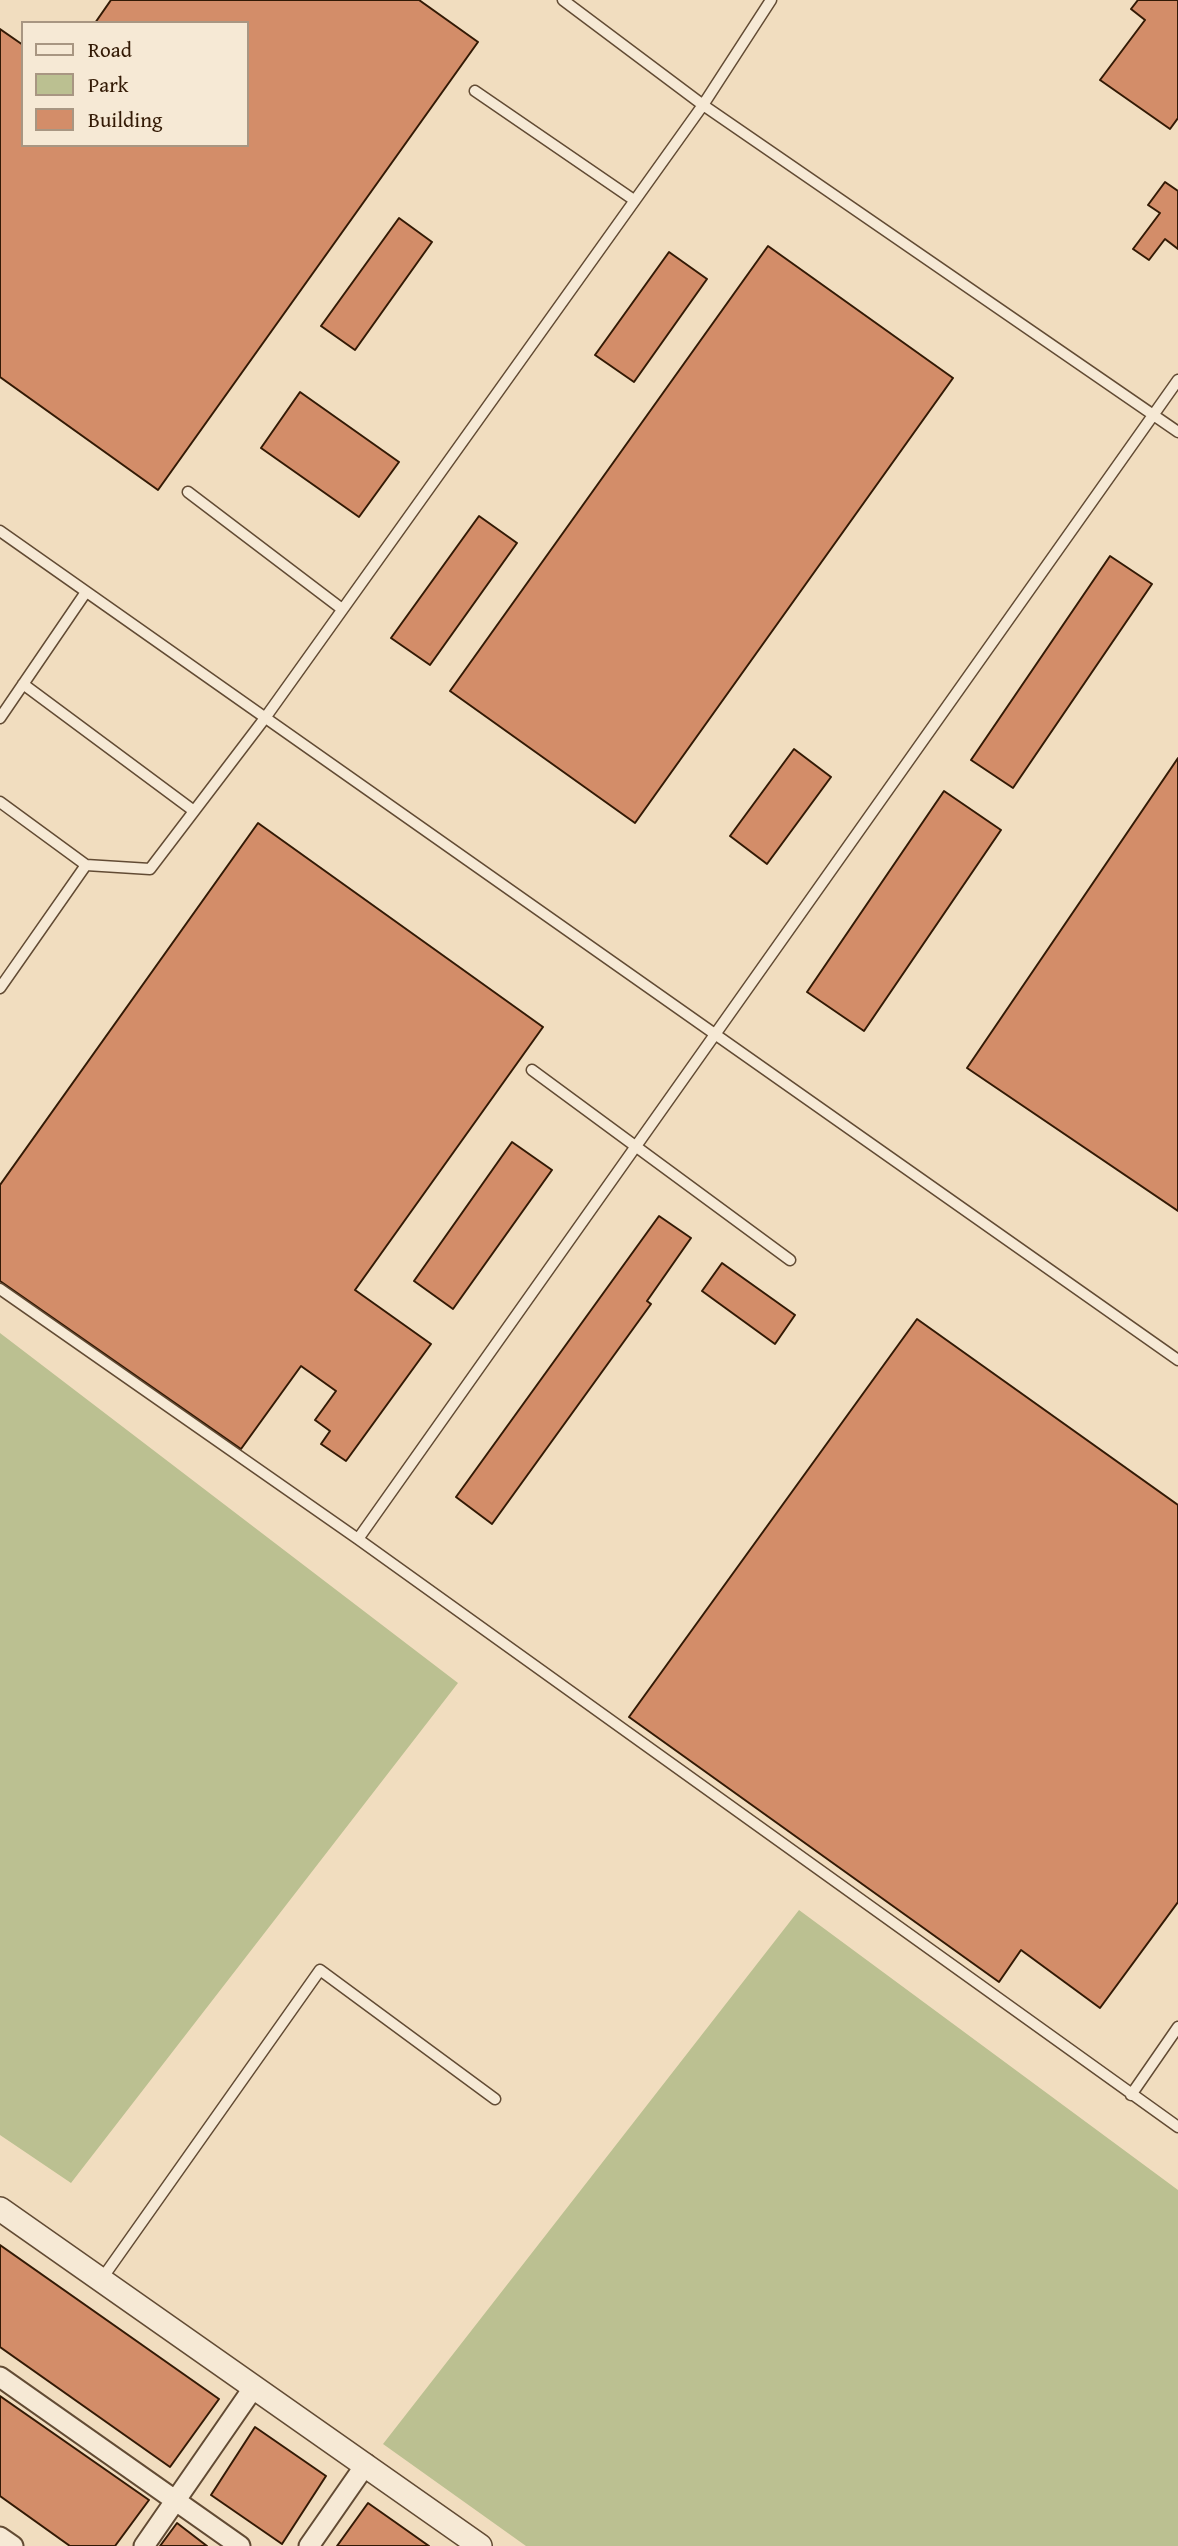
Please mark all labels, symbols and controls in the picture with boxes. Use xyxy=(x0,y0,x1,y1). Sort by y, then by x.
legend xyxy=(21,21,248,147)
text: Road xyxy=(88,34,132,65)
text: Park xyxy=(88,69,129,100)
text: Building xyxy=(88,104,162,135)

